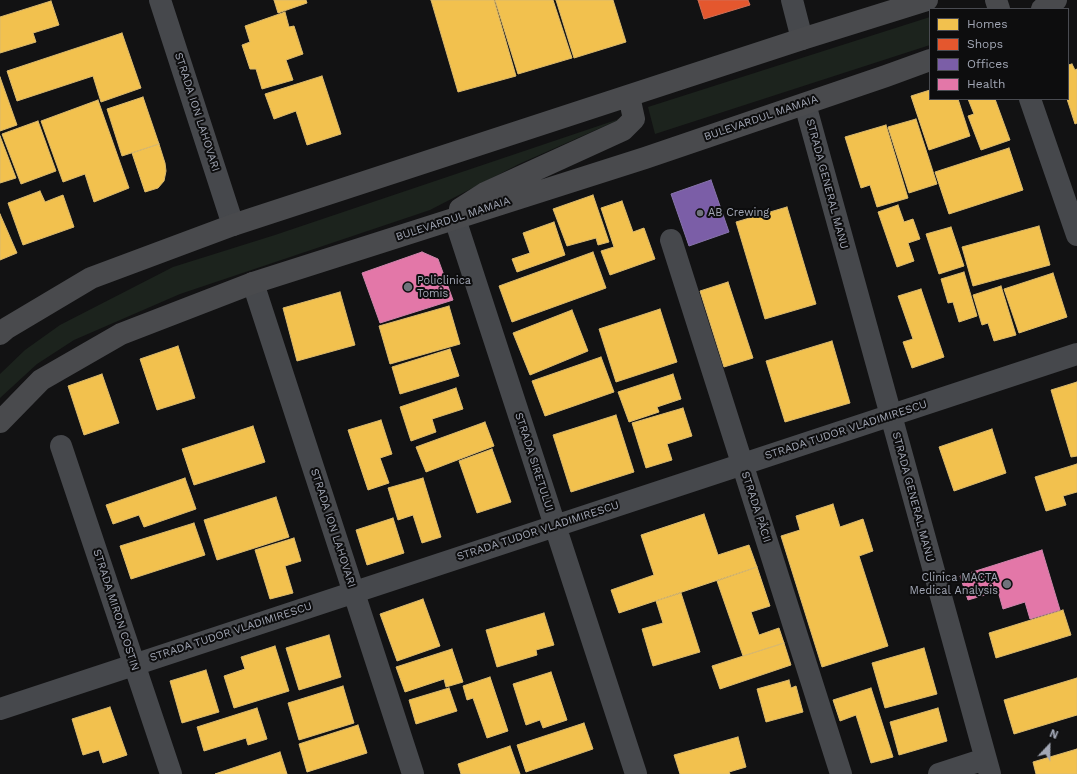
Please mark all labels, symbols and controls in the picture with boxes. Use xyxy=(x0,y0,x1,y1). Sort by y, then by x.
legend xyxy=(929,8,1069,100)
text: Homes xyxy=(967,17,1008,31)
text: Shops xyxy=(967,37,1003,51)
street label: STRADA ION LAHOVARI xyxy=(172,51,222,173)
text: Offices xyxy=(967,57,1009,71)
text: Health xyxy=(967,77,1005,91)
street label: BULEVARDUL MAMAIA xyxy=(702,92,820,144)
street label: STRADA GENERAL MANU xyxy=(803,118,851,250)
street label: BULEVARDUL MAMAIA xyxy=(394,194,512,244)
place label: AB Crewing xyxy=(708,206,769,220)
marker: AB Crewing xyxy=(695,208,705,218)
place label: Policlinica Tomis xyxy=(417,274,471,300)
marker: Policlinica Tomis xyxy=(402,281,414,293)
street label: STRADA TUDOR VLADIMIRESCU xyxy=(763,397,929,463)
street label: STRADA SIRETULUI xyxy=(512,411,556,513)
street label: STRADA GENERAL MANU xyxy=(889,431,937,563)
street label: STRADA ION LAHOVARI xyxy=(308,467,358,589)
street label: STRADA PĂCII xyxy=(738,470,774,544)
street label: STRADA TUDOR VLADIMIRESCU xyxy=(455,498,621,564)
street label: STRADA MIRON COSTIN xyxy=(90,548,142,672)
place label: Clinica MACTA Medical Analysis xyxy=(910,571,998,597)
marker: Clinica MACTA Medical Analysis xyxy=(1001,578,1013,590)
street label: STRADA TUDOR VLADIMIRESCU xyxy=(148,599,314,665)
north arrow xyxy=(1029,726,1069,766)
text: N xyxy=(1047,727,1060,742)

